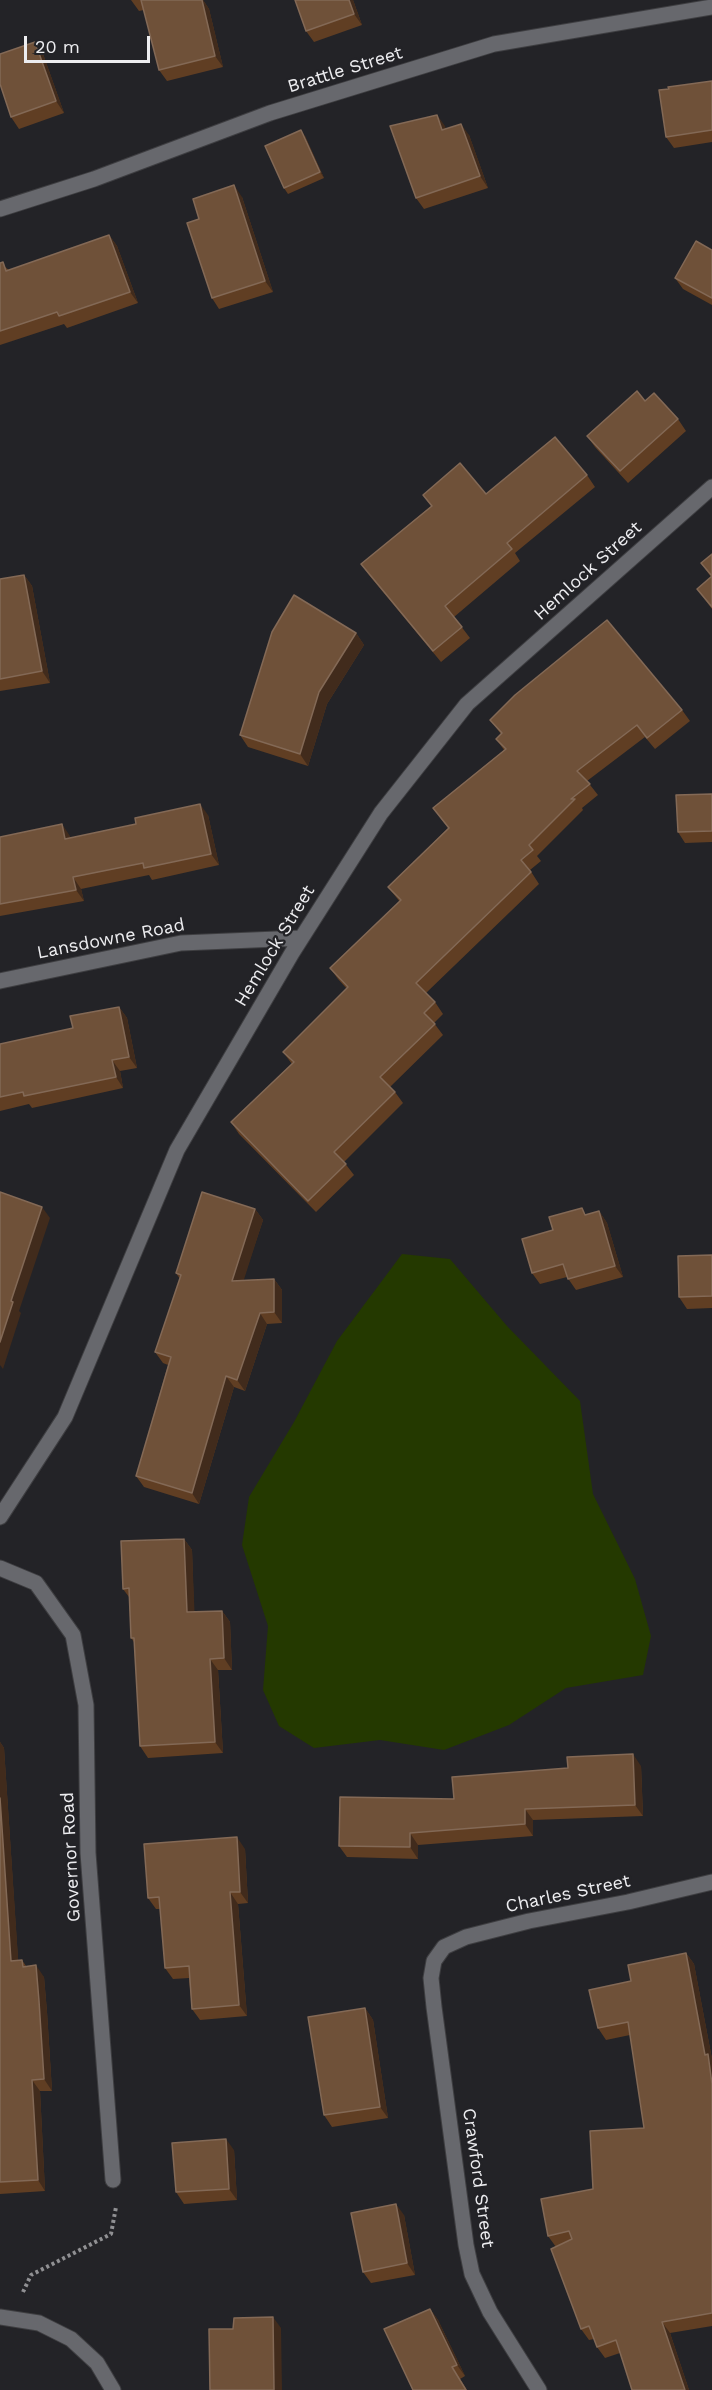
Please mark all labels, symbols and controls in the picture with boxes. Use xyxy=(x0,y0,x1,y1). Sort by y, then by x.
scale bar xyxy=(27,24,153,62)
text: 20 m xyxy=(35,36,80,57)
street label: Brattle Street xyxy=(285,42,405,98)
street label: Hemlock Street xyxy=(530,517,646,625)
street label: Hemlock Street xyxy=(230,881,320,1011)
street label: Lansdowne Road xyxy=(35,914,187,964)
street label: Governor Road xyxy=(57,1791,85,1923)
street label: Charles Street xyxy=(504,1870,632,1918)
street label: Crawford Street xyxy=(458,2107,498,2249)

